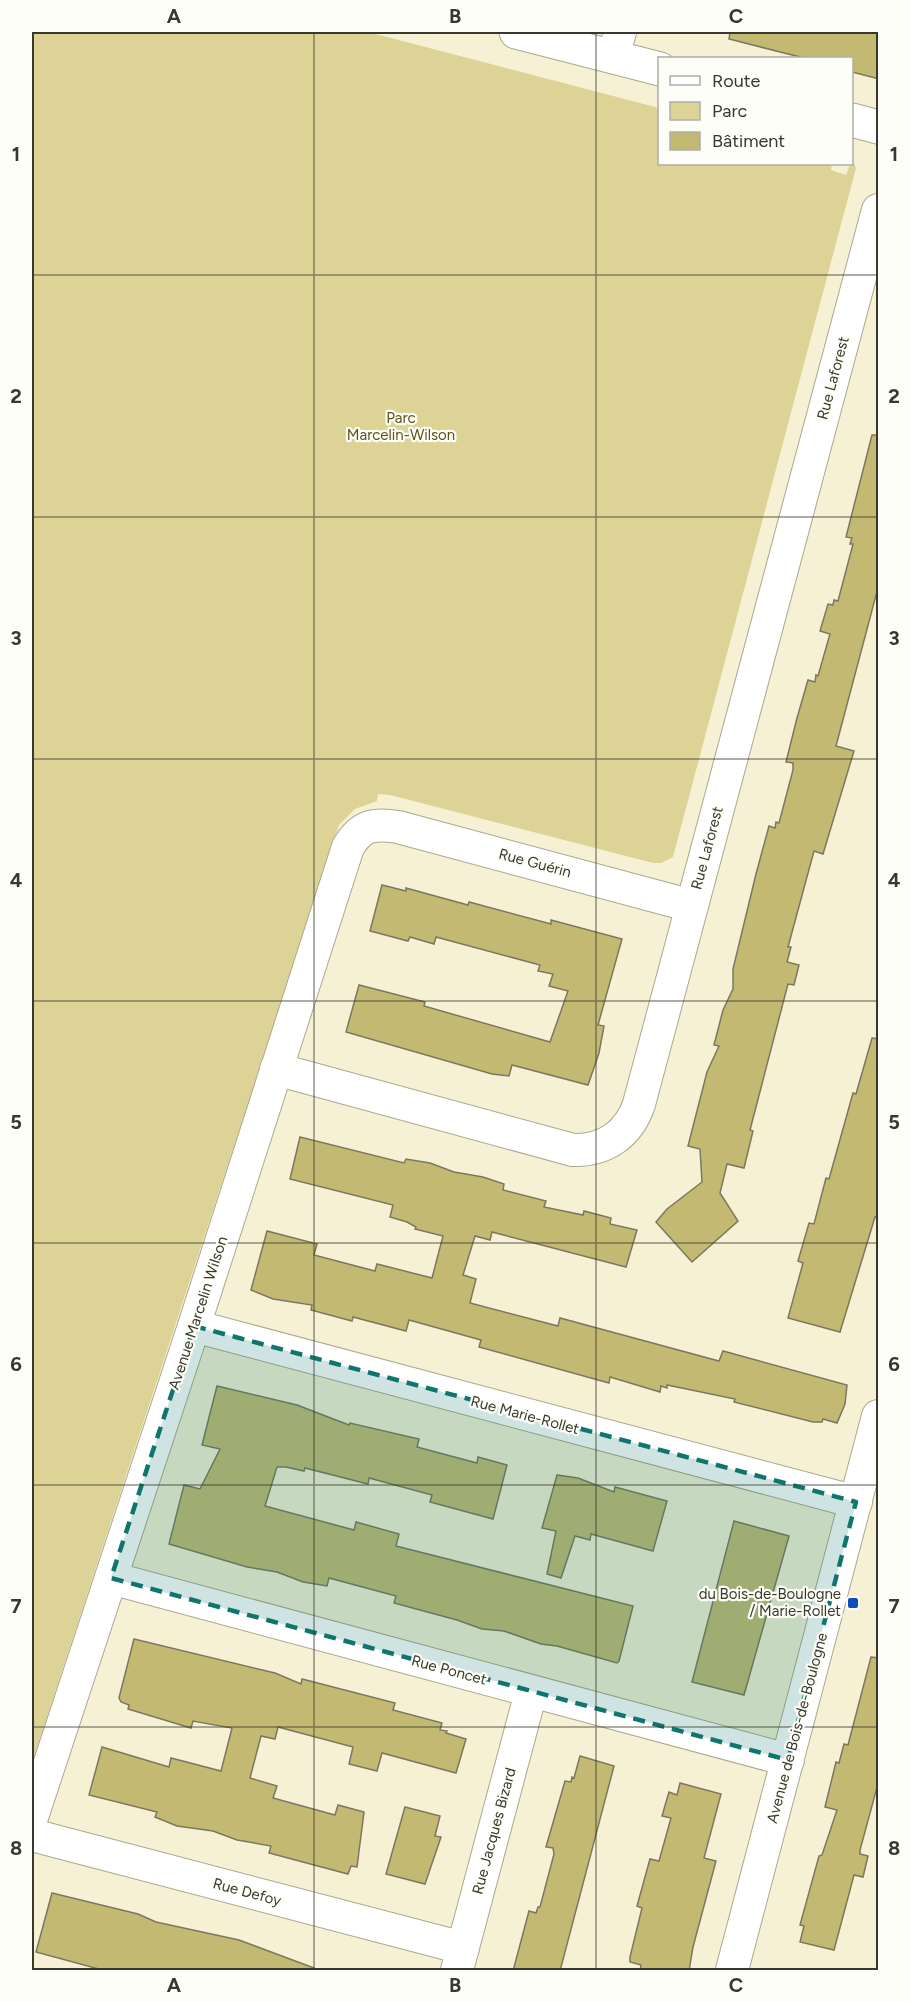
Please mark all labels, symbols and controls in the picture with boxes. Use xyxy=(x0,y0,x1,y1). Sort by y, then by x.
text: A xyxy=(167,4,182,28)
text: B xyxy=(449,4,461,28)
text: C xyxy=(729,4,743,28)
legend xyxy=(658,57,853,165)
text: Route xyxy=(712,70,761,92)
text: Parc xyxy=(712,100,748,122)
text: Bâtiment xyxy=(712,130,785,152)
text: 1 xyxy=(12,142,20,166)
text: 1 xyxy=(890,142,898,166)
street label: Rue Laforest xyxy=(813,334,853,421)
text: 2 xyxy=(10,384,22,408)
text: 2 xyxy=(888,384,900,408)
park label: Parc Marcelin-Wilson xyxy=(347,409,455,444)
text: 3 xyxy=(10,626,22,650)
text: 3 xyxy=(888,626,900,650)
street label: Rue Laforest xyxy=(687,804,727,891)
street label: Rue Guérin xyxy=(497,845,573,881)
text: 4 xyxy=(10,868,23,892)
text: 4 xyxy=(888,868,901,892)
text: 5 xyxy=(10,1110,22,1134)
text: 5 xyxy=(888,1110,900,1134)
street label: Avenue Marcelin Wilson xyxy=(165,1234,231,1392)
text: 6 xyxy=(10,1352,22,1376)
text: 6 xyxy=(888,1352,900,1376)
street label: Rue Marie-Rollet xyxy=(469,1392,582,1438)
place label: du Bois-de-Boulogne / Marie-Rollet xyxy=(699,1585,841,1620)
text: 7 xyxy=(10,1594,22,1618)
text: 7 xyxy=(888,1594,900,1618)
marker: du Bois-de-Boulogne / Marie-Rollet xyxy=(846,1596,860,1610)
street label: Avenue de Bois-de-Boulogne xyxy=(763,1631,831,1825)
street label: Rue Poncet xyxy=(409,1651,489,1689)
street label: Rue Jacques Bizard xyxy=(468,1766,520,1896)
text: 8 xyxy=(10,1836,22,1860)
text: 8 xyxy=(888,1836,900,1860)
street label: Rue Defoy xyxy=(211,1874,283,1910)
text: A xyxy=(167,1973,182,1997)
text: B xyxy=(449,1973,461,1997)
text: C xyxy=(729,1973,743,1997)

